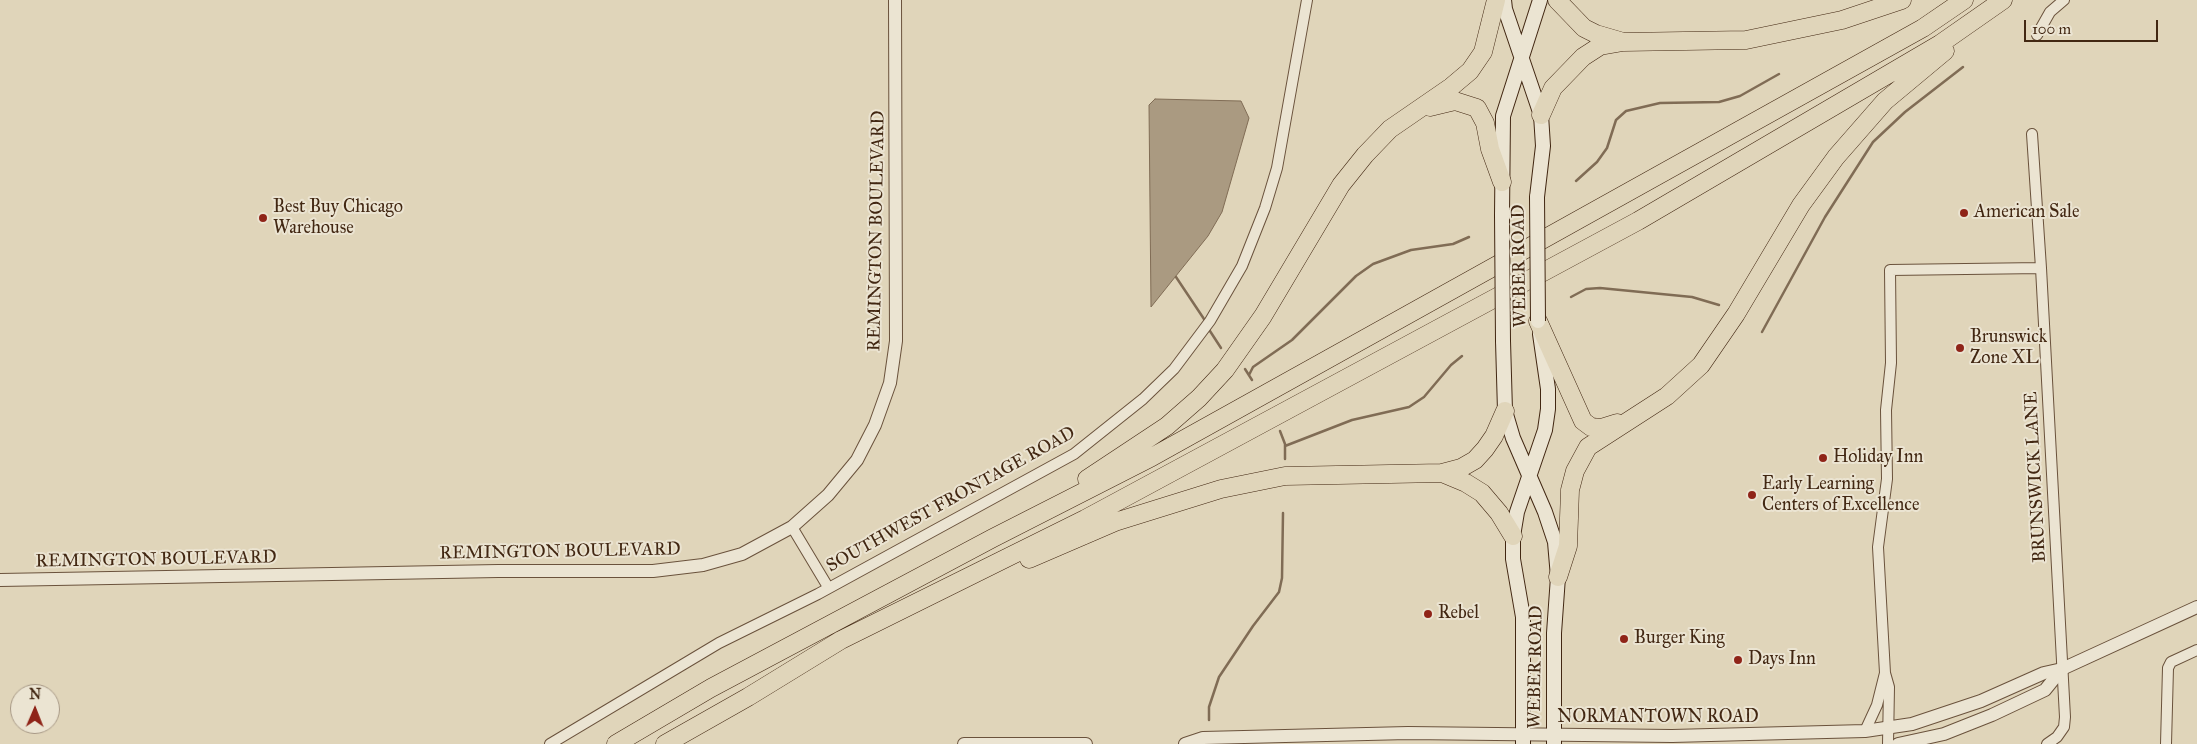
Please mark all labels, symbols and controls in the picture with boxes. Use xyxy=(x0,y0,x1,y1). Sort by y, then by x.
scale bar xyxy=(2027,10,2161,42)
text: 100 m xyxy=(2032,20,2071,38)
street label: REMINGTON BOULEVARD xyxy=(864,110,890,352)
place label: Best Buy Chicago Warehouse xyxy=(273,197,403,240)
place label: American Sale xyxy=(1974,202,2079,224)
street label: WEBER ROAD xyxy=(1508,204,1532,328)
marker: American Sale xyxy=(1958,207,1970,219)
marker: Best Buy Chicago Warehouse xyxy=(257,212,269,224)
place label: Brunswick Zone XL xyxy=(1970,327,2047,369)
marker: Brunswick Zone XL xyxy=(1954,342,1966,354)
street label: BRUNSWICK LANE xyxy=(2021,391,2051,563)
street label: SOUTHWEST FRONTAGE ROAD xyxy=(823,422,1079,578)
place label: Holiday Inn xyxy=(1833,447,1923,469)
marker: Holiday Inn xyxy=(1817,452,1829,464)
place label: Early Learning Centers of Excellence xyxy=(1762,474,1919,516)
marker: Early Learning Centers of Excellence xyxy=(1746,489,1758,501)
street label: REMINGTON BOULEVARD xyxy=(439,539,681,565)
street label: REMINGTON BOULEVARD xyxy=(35,547,277,573)
place label: Rebel xyxy=(1438,603,1479,625)
street label: WEBER ROAD xyxy=(1524,605,1548,729)
marker: Rebel xyxy=(1422,608,1434,620)
place label: Burger King xyxy=(1634,628,1725,650)
marker: Burger King xyxy=(1618,633,1630,645)
place label: Days Inn xyxy=(1748,649,1816,671)
marker: Days Inn xyxy=(1732,654,1744,666)
north arrow xyxy=(10,684,60,734)
text: N xyxy=(29,686,41,703)
street label: NORMANTOWN ROAD xyxy=(1557,707,1759,729)

